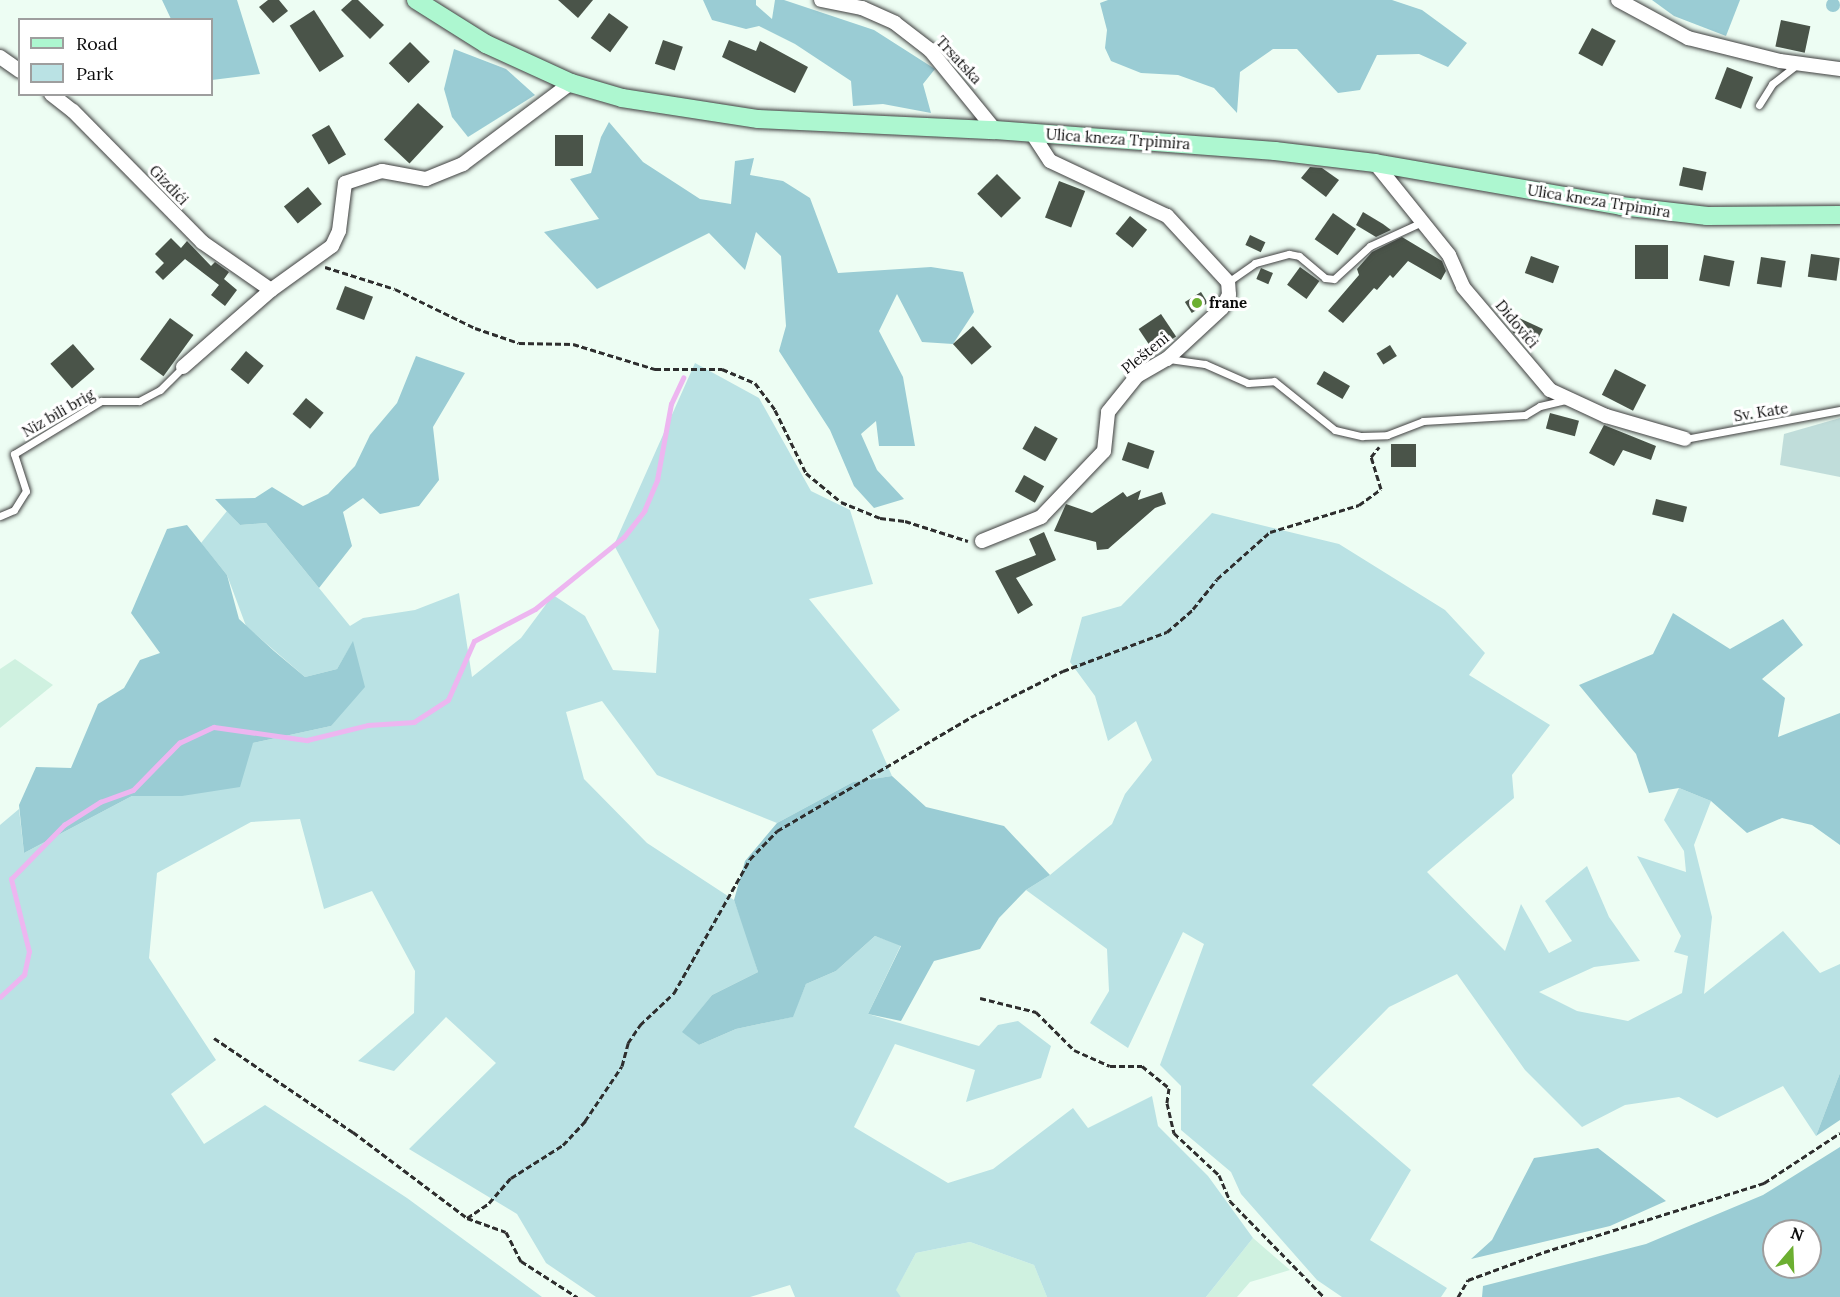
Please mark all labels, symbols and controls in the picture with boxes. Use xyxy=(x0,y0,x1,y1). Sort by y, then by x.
legend xyxy=(18,18,213,96)
text: Road xyxy=(76,32,118,55)
street label: Trsatska xyxy=(932,32,986,88)
text: Park xyxy=(76,62,113,85)
street label: Ulica kneza Trpimira xyxy=(1045,125,1191,153)
street label: Gizdići xyxy=(146,161,192,209)
street label: Ulica kneza Trpimira xyxy=(1526,181,1672,221)
place label: frane xyxy=(1209,294,1247,312)
marker: frane xyxy=(1190,296,1204,310)
street label: Didovići xyxy=(1492,296,1542,352)
street label: Plešteni xyxy=(1118,329,1172,377)
street label: Niz bili brig xyxy=(19,385,97,441)
street label: Sv. Kate xyxy=(1732,399,1790,425)
north arrow xyxy=(1762,1219,1822,1279)
text: N xyxy=(1788,1222,1806,1245)

